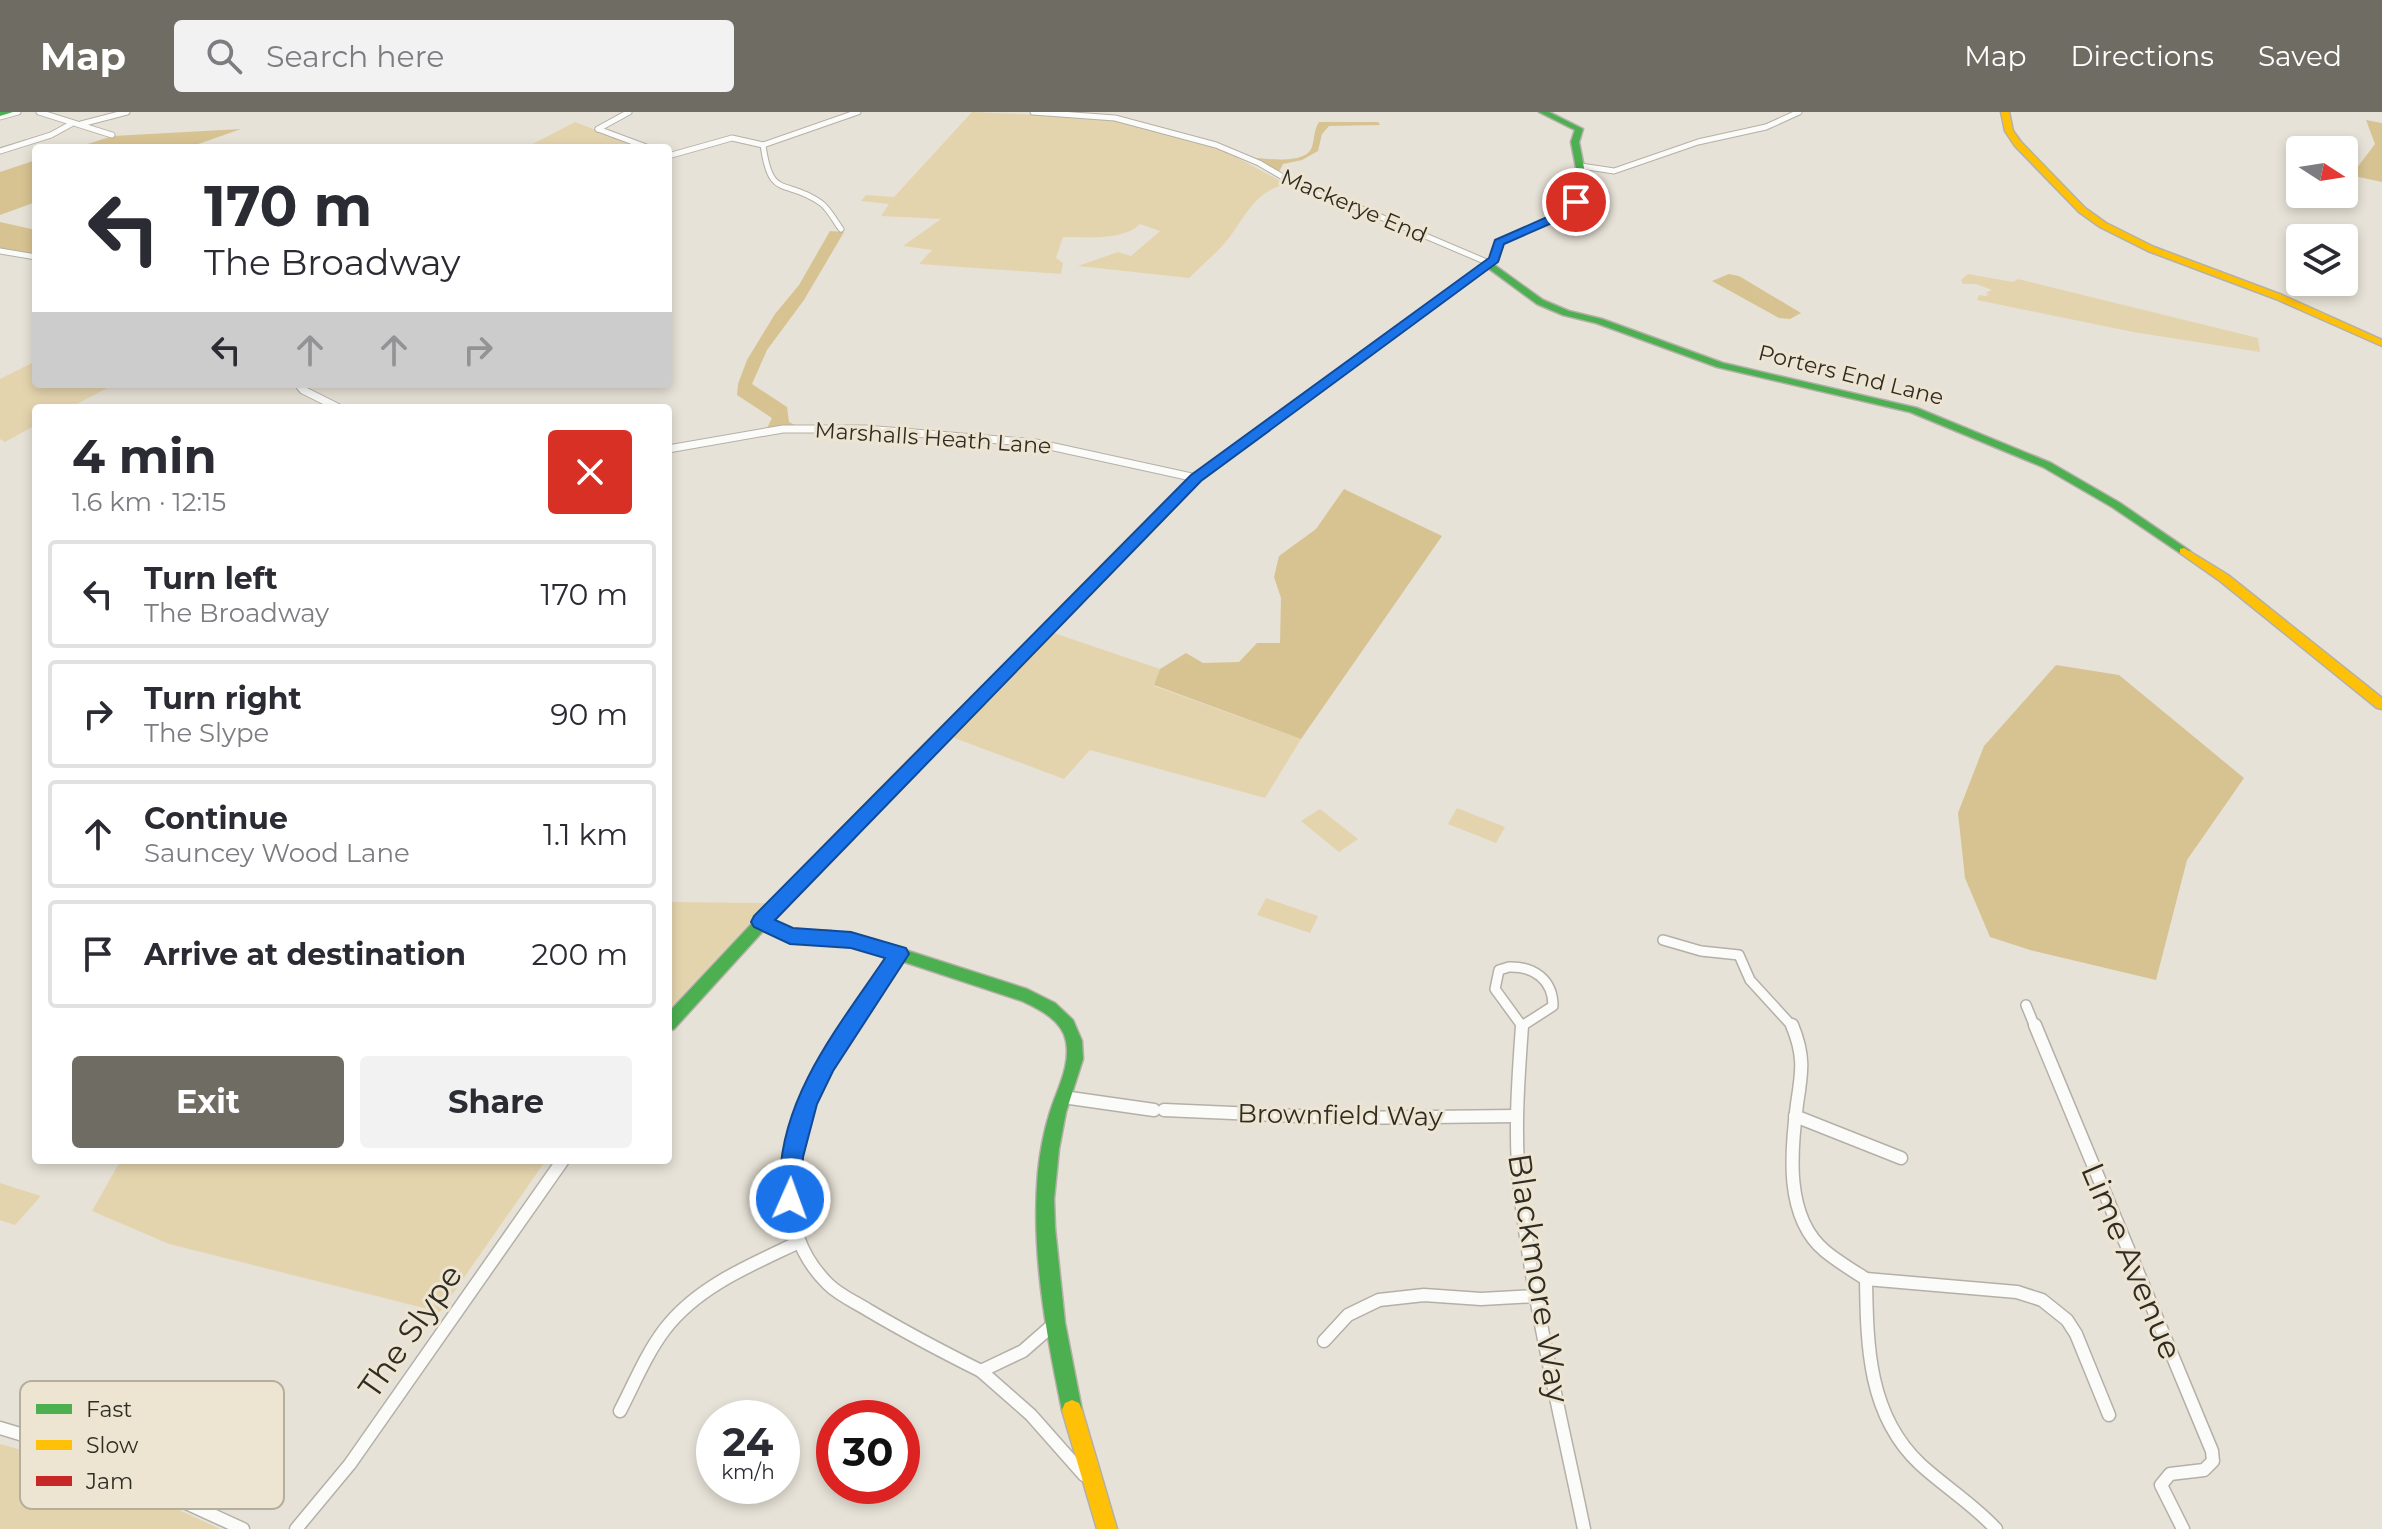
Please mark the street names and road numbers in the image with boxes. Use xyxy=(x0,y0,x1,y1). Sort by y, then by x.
street label: Mackerye End xyxy=(1277,163,1431,249)
street label: Porters End Lane xyxy=(1756,339,1946,411)
street label: Marshalls Heath Lane xyxy=(814,416,1052,460)
street label: Brownfield Way xyxy=(1237,1097,1444,1133)
street label: Blackmore Way xyxy=(1500,1151,1578,1406)
street label: Lime Avenue xyxy=(2073,1157,2191,1365)
street label: The Slype xyxy=(350,1257,470,1405)

